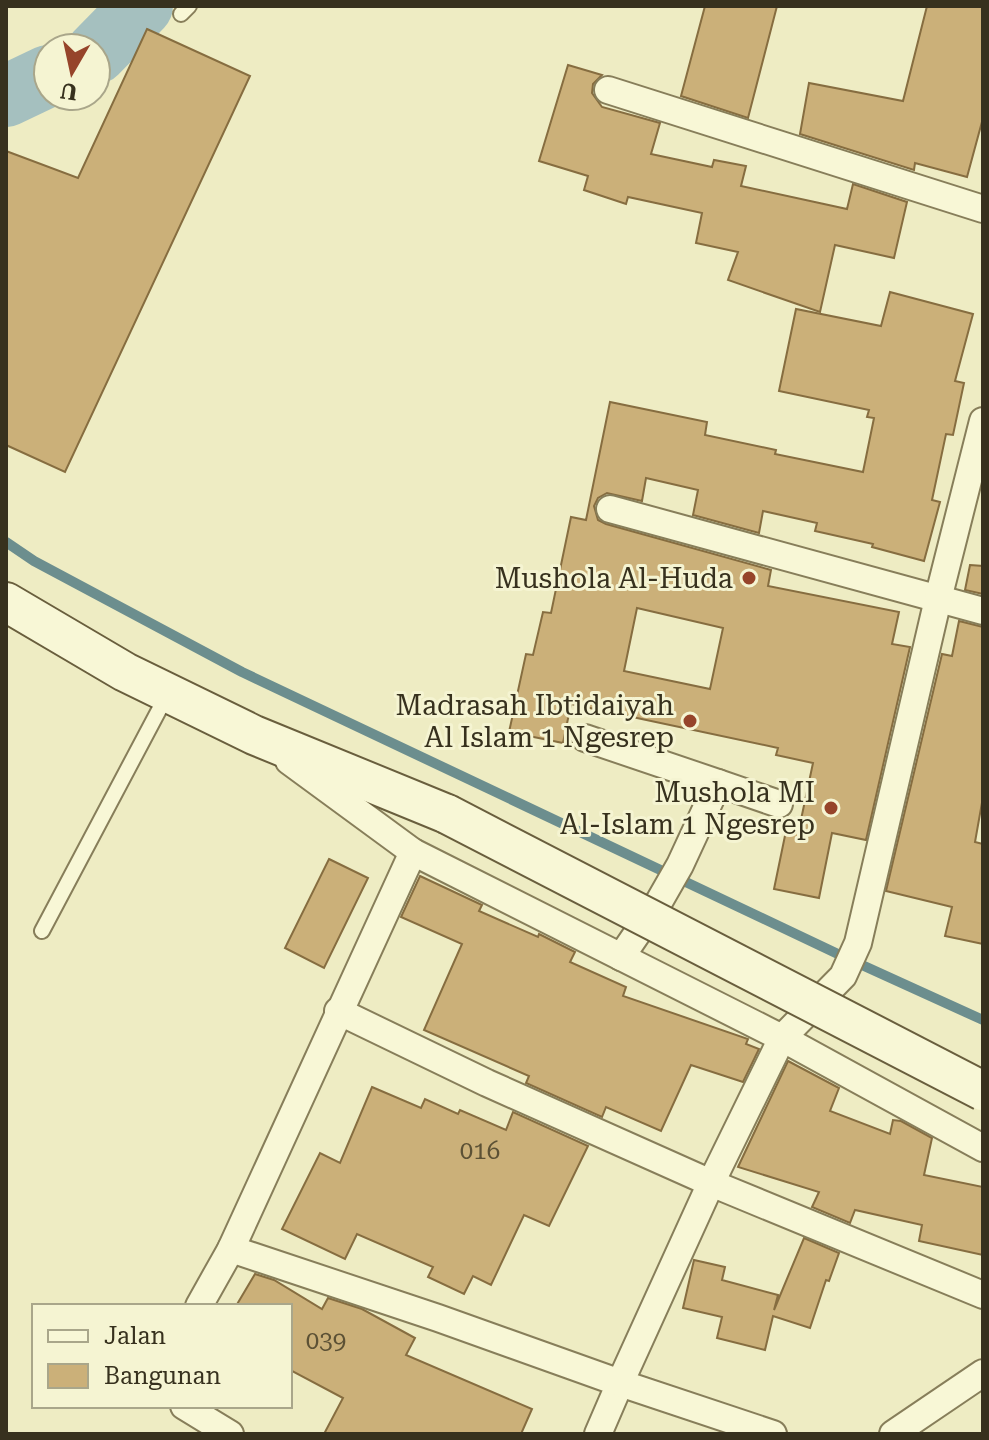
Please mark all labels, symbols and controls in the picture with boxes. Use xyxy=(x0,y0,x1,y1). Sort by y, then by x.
north arrow xyxy=(32,32,112,112)
text: U xyxy=(59,78,79,105)
place label: Mushola Al-Huda xyxy=(495,562,733,595)
marker: Mushola Al-Huda xyxy=(740,569,758,587)
place label: Madrasah Ibtidaiyah Al Islam 1 Ngesrep xyxy=(396,689,674,754)
marker: Madrasah Ibtidaiyah Al Islam 1 Ngesrep xyxy=(681,712,699,730)
place label: Mushola MI Al-Islam 1 Ngesrep xyxy=(560,776,815,841)
marker: Mushola MI Al-Islam 1 Ngesrep xyxy=(822,799,840,817)
house number: 016 xyxy=(460,1137,500,1165)
legend xyxy=(32,1304,292,1408)
text: Jalan xyxy=(104,1322,166,1350)
house number: 039 xyxy=(306,1327,346,1355)
text: Bangunan xyxy=(104,1362,221,1390)

